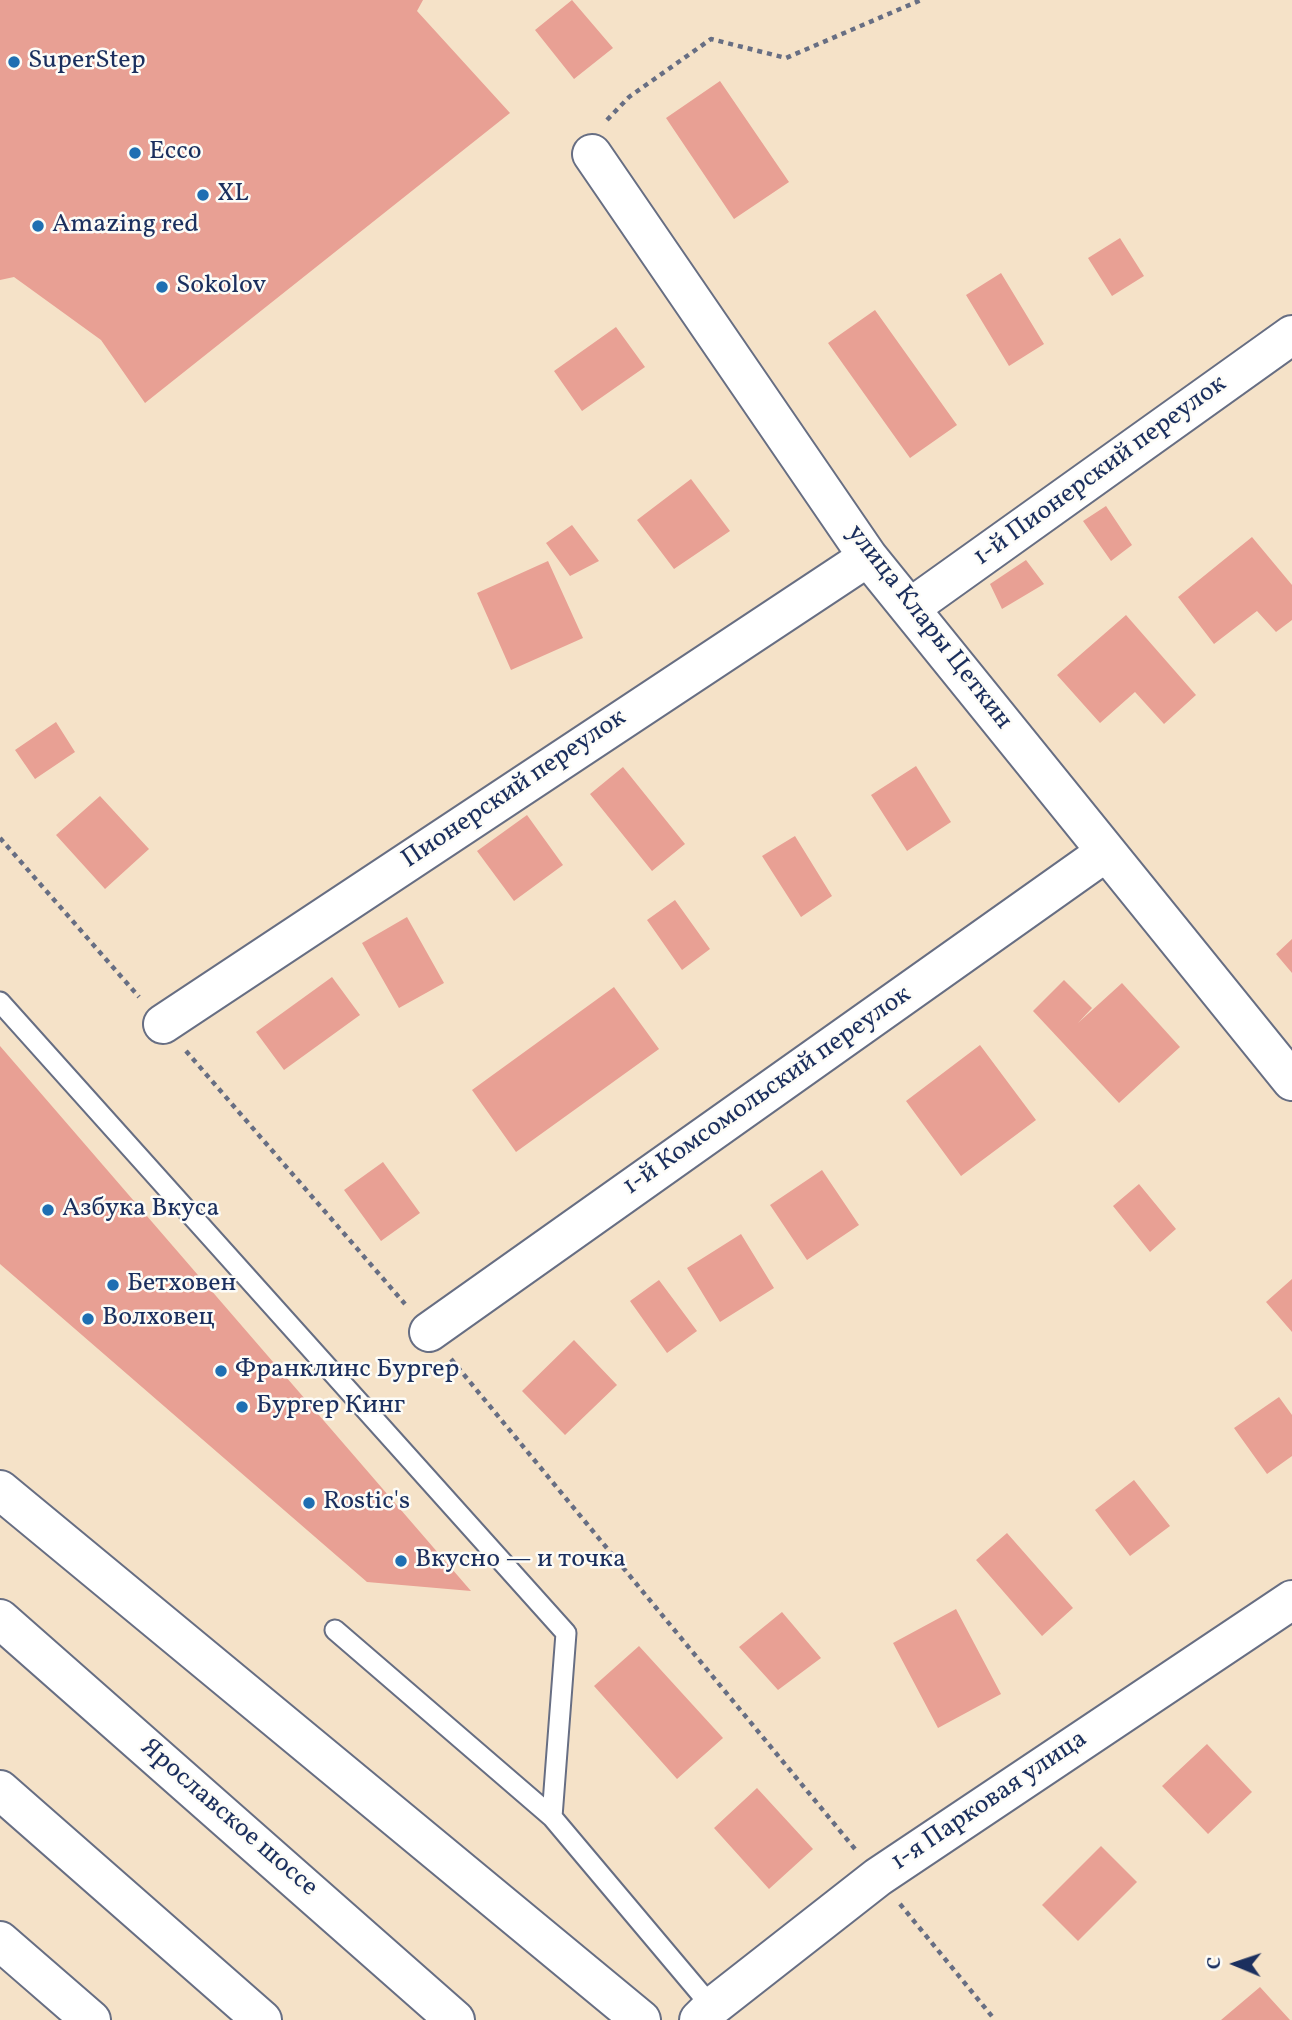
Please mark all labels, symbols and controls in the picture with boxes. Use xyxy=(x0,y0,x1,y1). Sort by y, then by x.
place label: SuperStep xyxy=(28,46,146,78)
marker: SuperStep xyxy=(6,54,22,70)
place label: Ecco xyxy=(149,137,202,169)
marker: Ecco xyxy=(127,145,143,161)
place label: XL xyxy=(217,179,249,211)
marker: XL xyxy=(195,187,211,203)
place label: Amazing red xyxy=(52,210,199,242)
marker: Amazing red xyxy=(30,218,46,234)
place label: Sokolov xyxy=(176,271,266,303)
marker: Sokolov xyxy=(154,279,170,295)
street label: 1-й Пионерский переулок xyxy=(968,370,1234,574)
street label: улица Клары Цеткин xyxy=(838,519,1018,737)
street label: Пионерский переулок xyxy=(397,703,633,877)
street label: 1-й Комсомольский переулок xyxy=(618,980,918,1204)
place label: Азбука Вкуса xyxy=(62,1194,219,1226)
marker: Азбука Вкуса xyxy=(40,1202,56,1218)
place label: Бетховен xyxy=(127,1269,236,1301)
marker: Бетховен xyxy=(105,1277,121,1293)
place label: Волховец xyxy=(102,1303,215,1335)
marker: Волховец xyxy=(80,1311,96,1327)
place label: Франклинс Бургер xyxy=(235,1355,459,1387)
marker: Франклинс Бургер xyxy=(213,1363,229,1379)
place label: Бургер Кинг xyxy=(256,1391,405,1423)
marker: Бургер Кинг xyxy=(234,1399,250,1415)
place label: Rostic's xyxy=(323,1487,410,1519)
marker: Rostic's xyxy=(301,1495,317,1511)
place label: Вкусно — и точка xyxy=(415,1545,626,1577)
marker: Вкусно — и точка xyxy=(393,1553,409,1569)
street label: 1-я Парковая улица xyxy=(886,1725,1094,1879)
street label: Ярославское шоссе xyxy=(133,1733,323,1905)
north arrow xyxy=(1201,1929,1271,1999)
text: С xyxy=(1202,1957,1228,1970)

